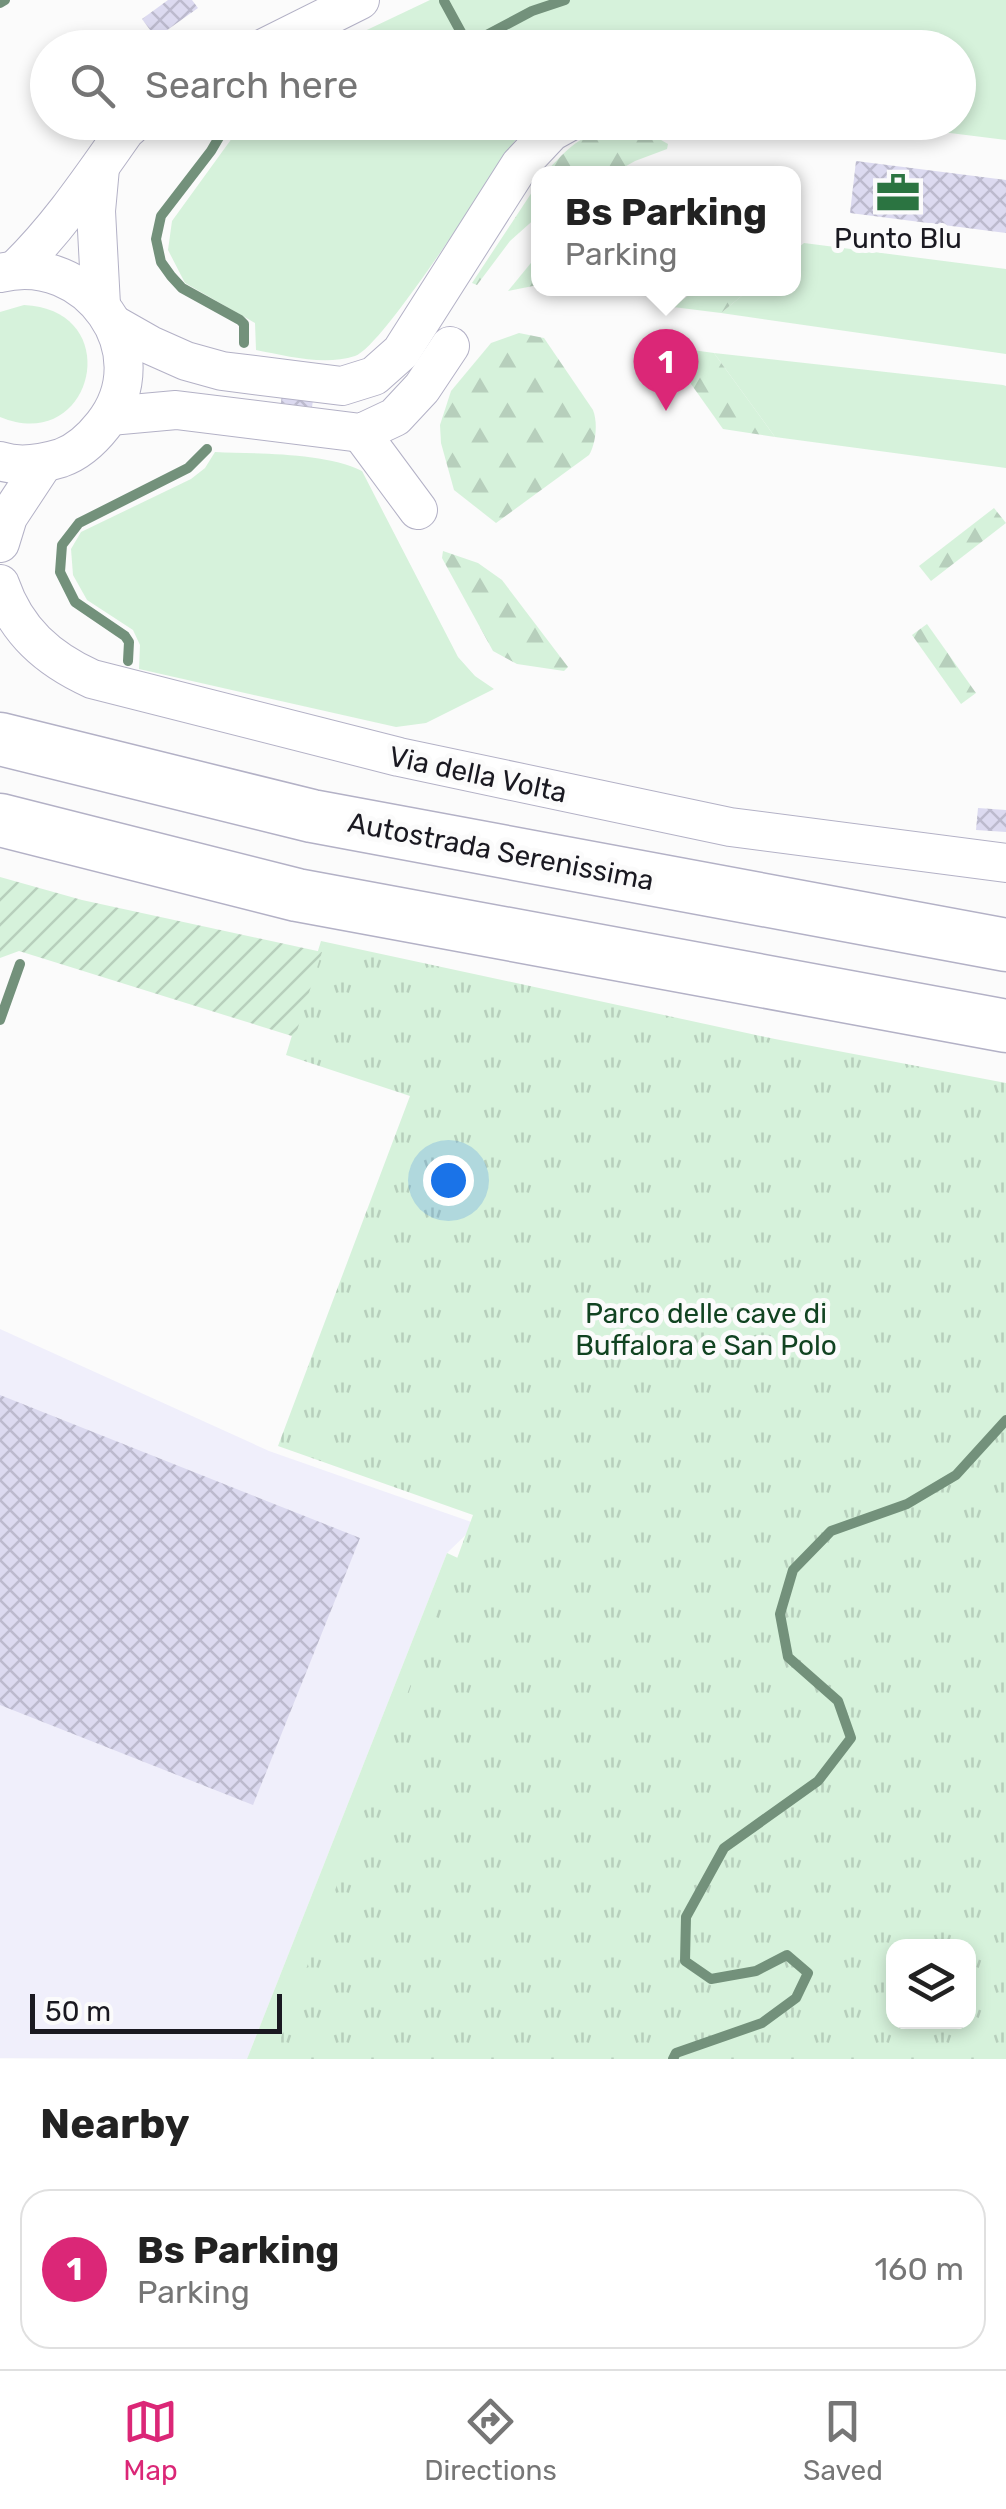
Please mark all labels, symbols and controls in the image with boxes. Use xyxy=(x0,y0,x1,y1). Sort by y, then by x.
search box xyxy=(30,30,976,140)
icon: search xyxy=(65,58,120,113)
text: Search here xyxy=(145,62,358,108)
popup xyxy=(531,166,801,296)
office icon: Punto Blu xyxy=(874,169,922,217)
text: Bs Parking xyxy=(565,189,767,235)
place label: Punto Blu xyxy=(834,222,962,255)
text: Parking xyxy=(565,235,678,273)
pin: 1 xyxy=(634,328,698,411)
street label: Via della Volta xyxy=(386,740,570,809)
street label: Autostrada Serenissima xyxy=(345,806,657,897)
your location xyxy=(423,1155,474,1206)
park label: Parco delle cave di Buffalora e San Polo xyxy=(575,1297,837,1362)
map controls xyxy=(886,1939,976,2029)
button: layers xyxy=(886,1939,976,2029)
scale bar xyxy=(30,1989,282,2034)
text: 50 m xyxy=(45,1995,111,2028)
text: Nearby xyxy=(40,2099,190,2149)
text: Bs Parking xyxy=(137,2227,339,2273)
text: 1 xyxy=(67,2250,82,2288)
text: 160 m xyxy=(874,2250,964,2288)
text: Parking xyxy=(137,2273,250,2311)
tab: Map xyxy=(123,2394,178,2487)
tab: Directions xyxy=(424,2394,557,2487)
tab: Saved xyxy=(803,2394,883,2487)

